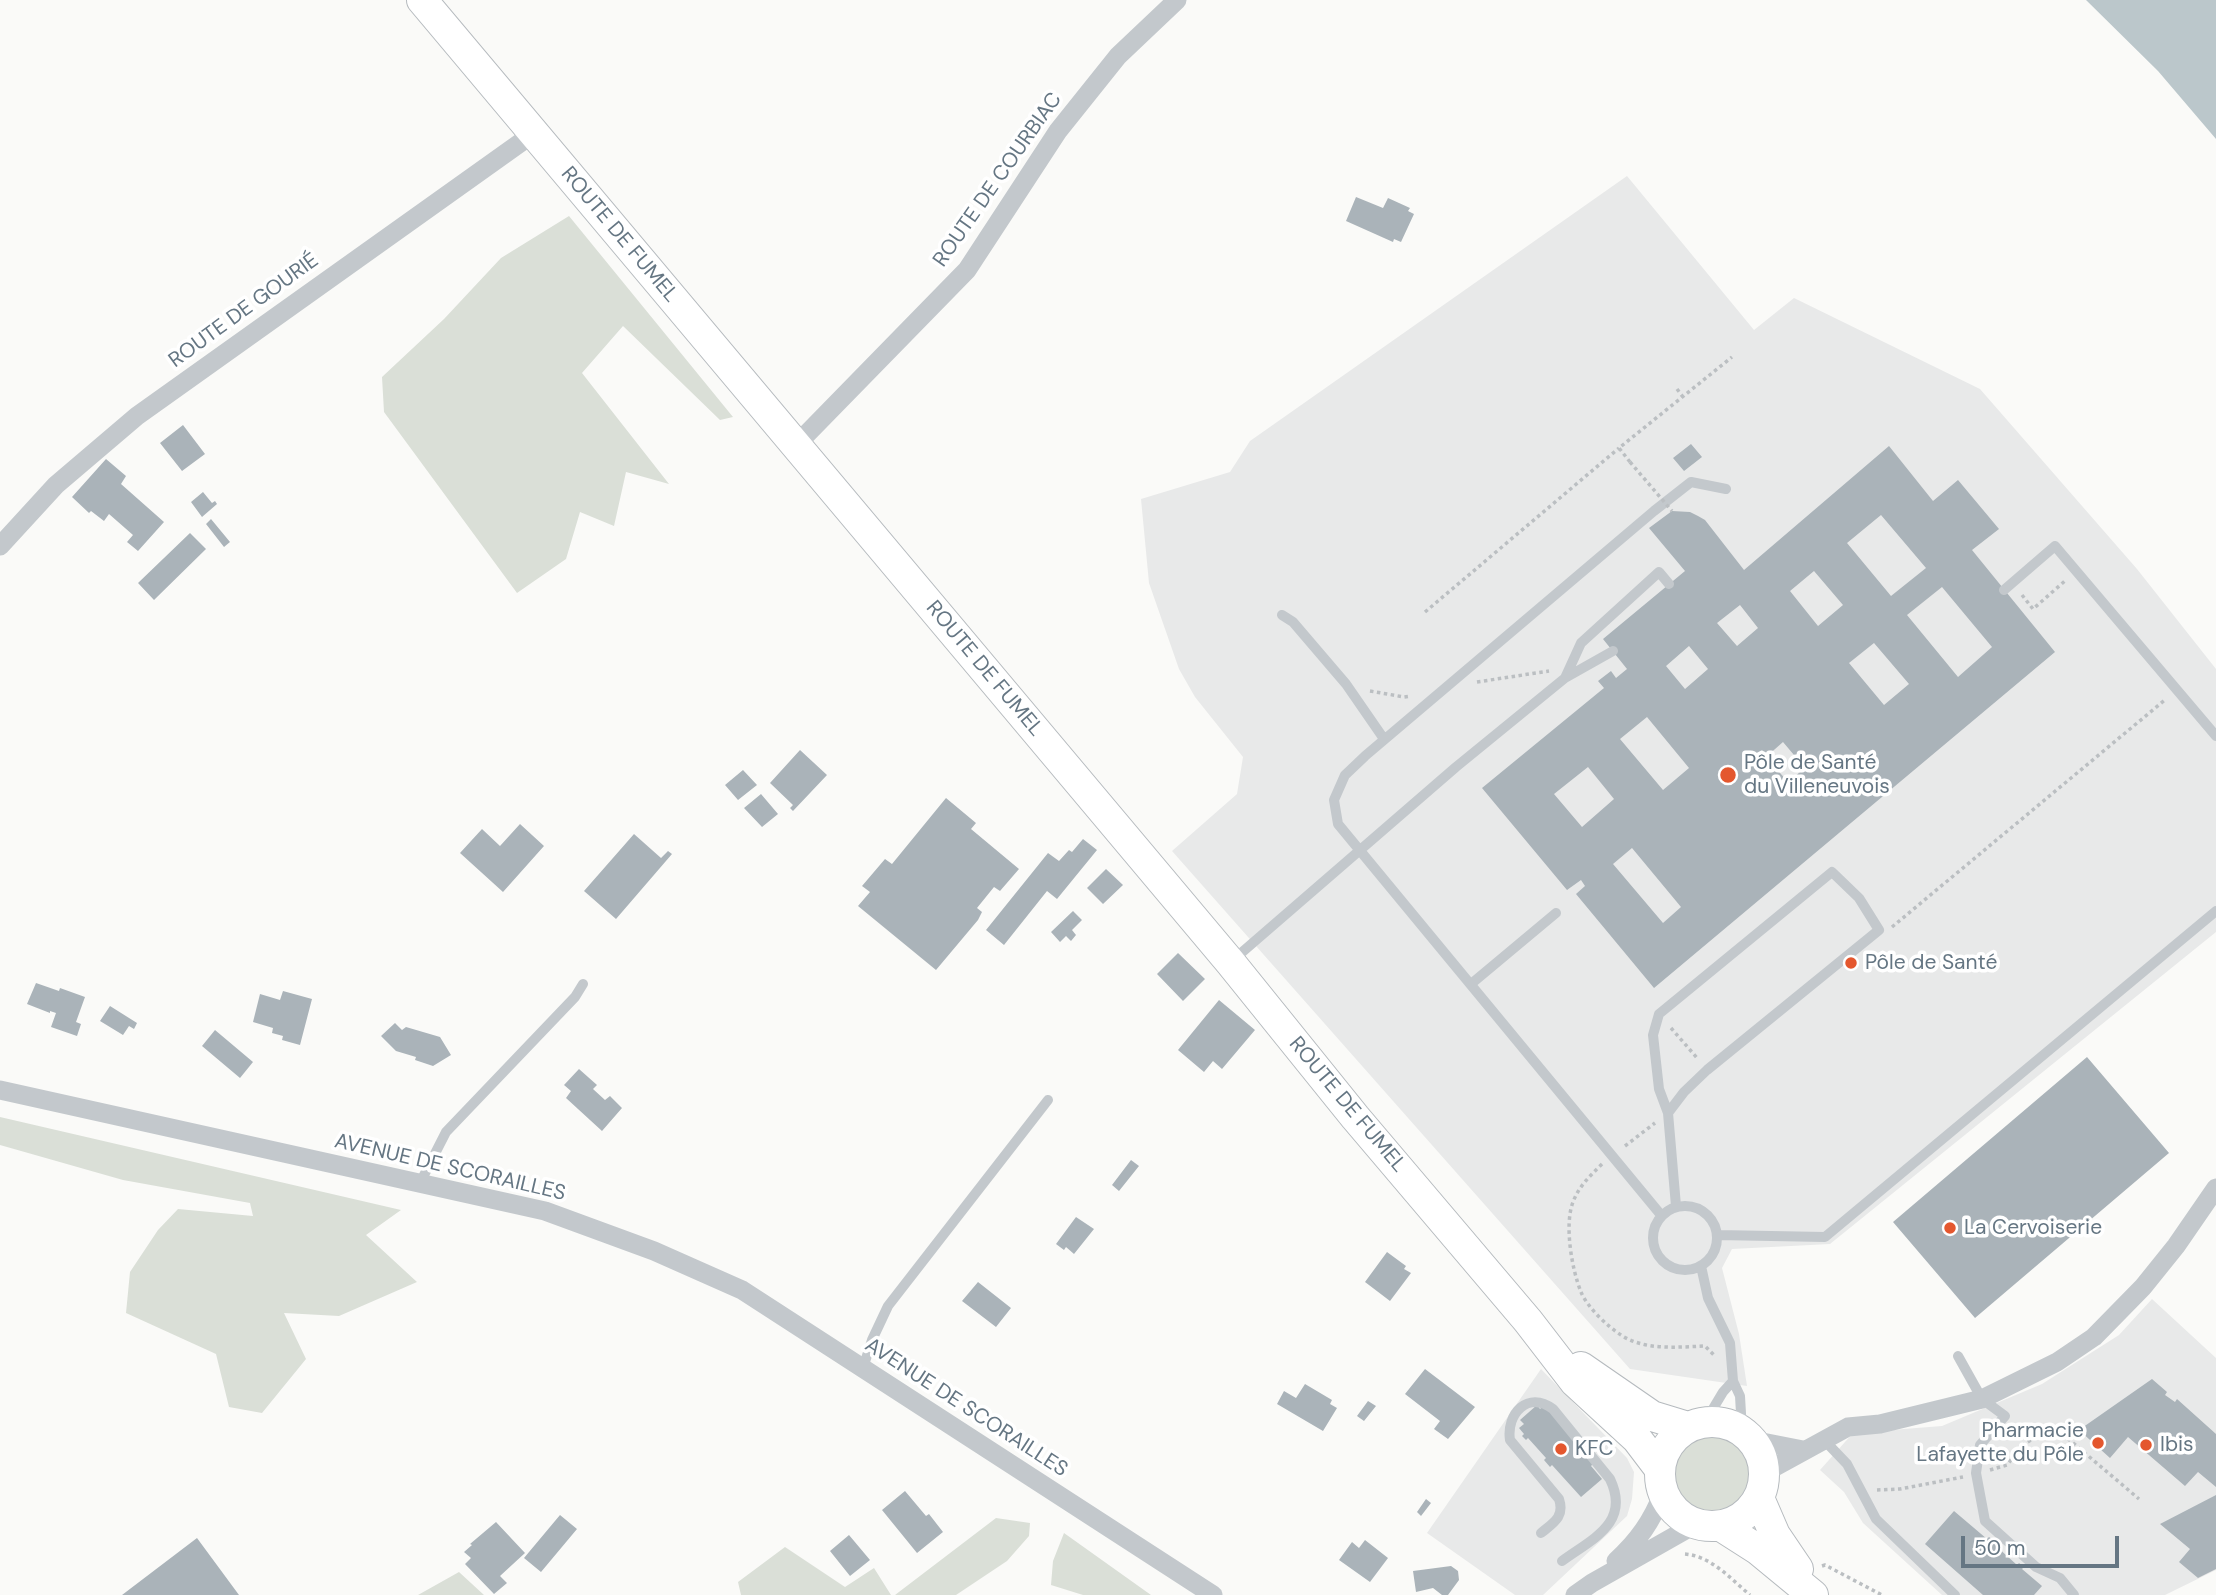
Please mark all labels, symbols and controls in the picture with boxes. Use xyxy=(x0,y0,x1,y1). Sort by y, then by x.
street label: ROUTE DE COURBIAC xyxy=(928,88,1068,272)
street label: ROUTE DE FUMEL xyxy=(555,162,683,308)
street label: ROUTE DE GOURIÉ xyxy=(164,248,324,374)
street label: ROUTE DE FUMEL xyxy=(920,596,1048,742)
place label: Pôle de Santé du Villeneuvois xyxy=(1744,750,1890,800)
marker: Pôle de Santé du Villeneuvois xyxy=(1718,765,1738,785)
place label: Pôle de Santé xyxy=(1865,950,1997,976)
marker: Pôle de Santé xyxy=(1843,955,1859,971)
street label: ROUTE DE FUMEL xyxy=(1283,1032,1411,1178)
street label: AVENUE DE SCORAILLES xyxy=(332,1129,568,1207)
place label: La Cervoiserie xyxy=(1964,1215,2102,1241)
marker: La Cervoiserie xyxy=(1942,1220,1958,1236)
street label: AVENUE DE SCORAILLES xyxy=(860,1333,1072,1483)
place label: Pharmacie Lafayette du Pôle xyxy=(1916,1418,2084,1468)
place label: Ibis xyxy=(2160,1432,2194,1458)
marker: Pharmacie Lafayette du Pôle xyxy=(2090,1435,2106,1451)
place label: KFC xyxy=(1575,1436,1614,1462)
marker: Ibis xyxy=(2138,1437,2154,1453)
marker: KFC xyxy=(1553,1441,1569,1457)
scale bar xyxy=(1964,1522,2122,1566)
text: 50 m xyxy=(1974,1534,2025,1562)

